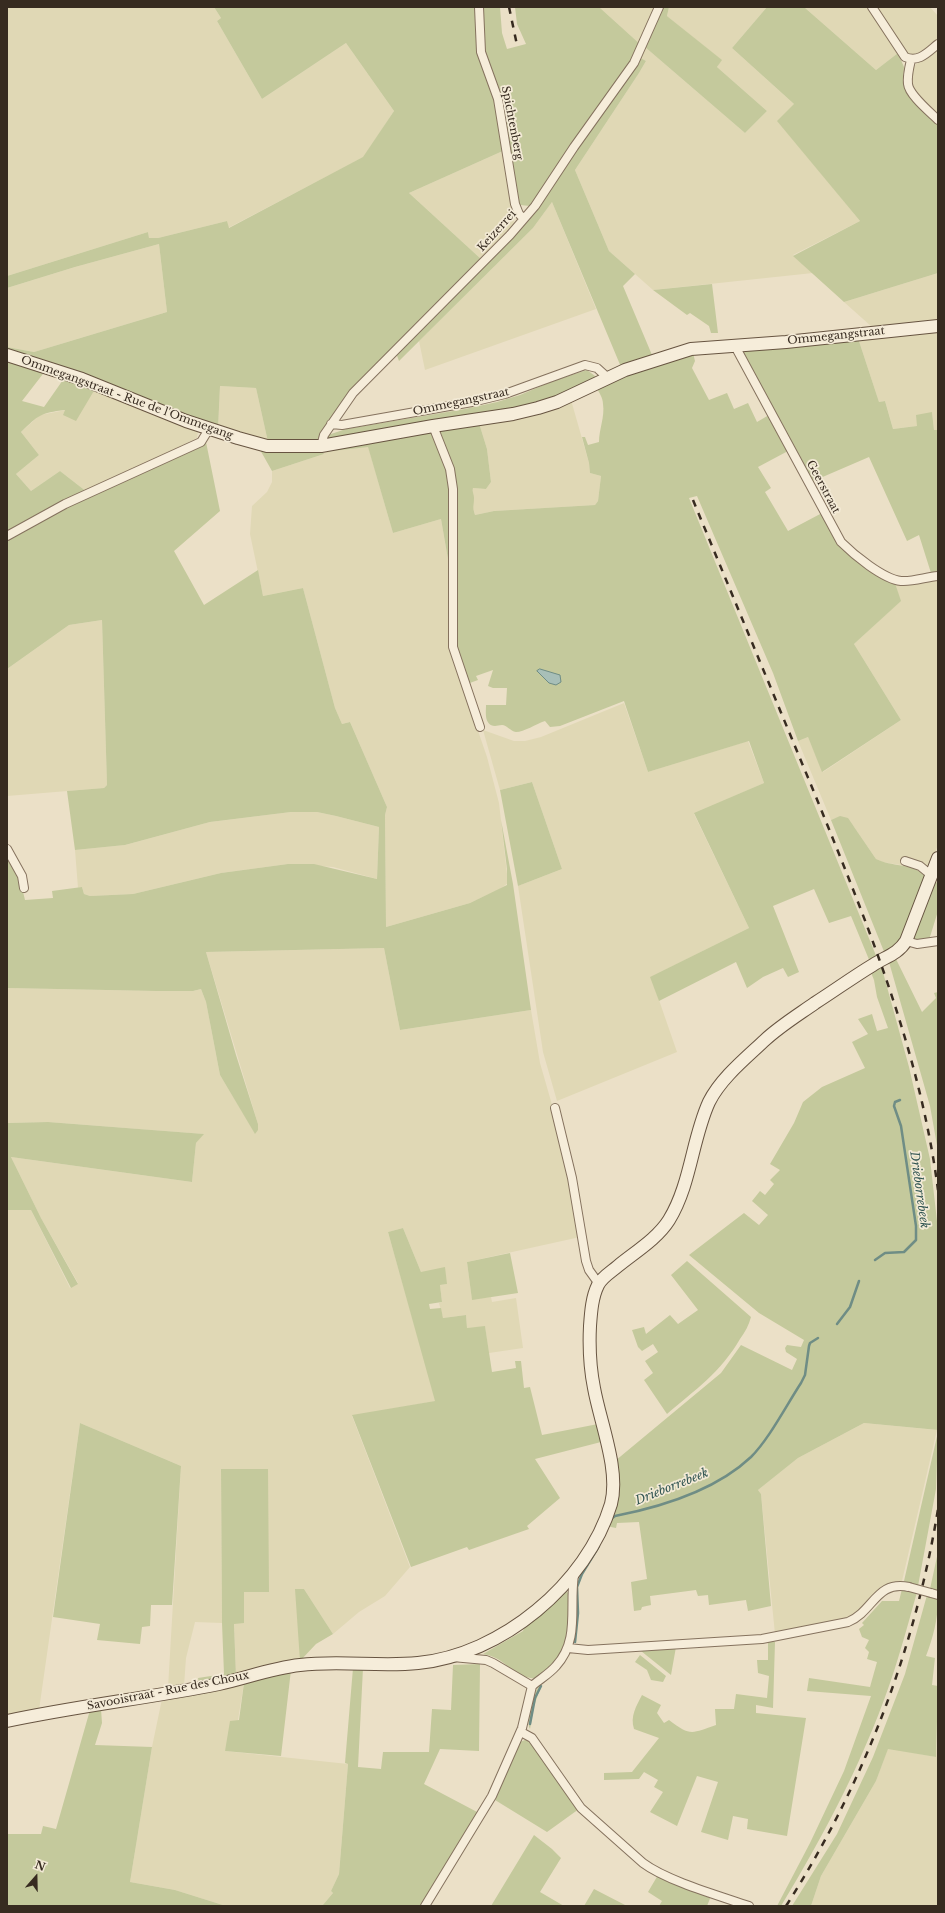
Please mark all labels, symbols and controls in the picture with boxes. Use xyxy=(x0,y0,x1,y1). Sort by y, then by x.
street label: Spichtenberg xyxy=(498,85,526,161)
street label: Keizerrei xyxy=(475,208,519,254)
street label: Ommegangstraat xyxy=(787,324,885,348)
street label: Ommegangstraat - Rue de l'Ommegang xyxy=(19,353,235,443)
street label: Ommegangstraat xyxy=(412,385,510,419)
street label: Geerstraat xyxy=(804,458,842,516)
water label: Drieborrebeek xyxy=(906,1151,932,1229)
water label: Drieborrebeek xyxy=(633,1466,711,1508)
street label: Savooistraat - Rue des Choux xyxy=(86,1669,250,1713)
north arrow xyxy=(16,1857,56,1897)
text: N xyxy=(33,1857,47,1874)

